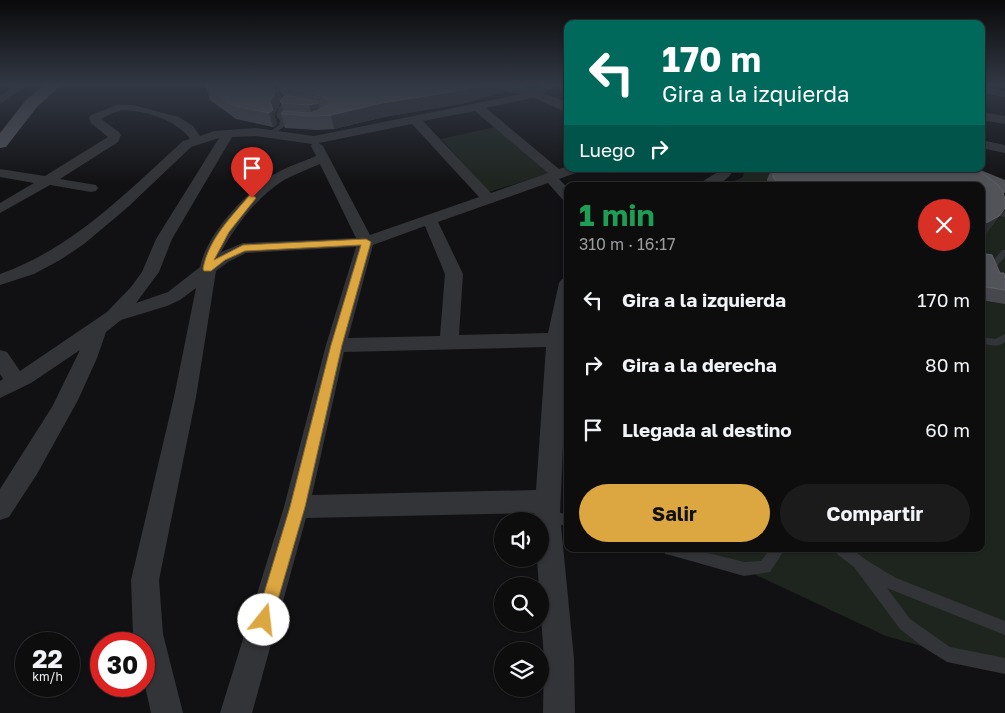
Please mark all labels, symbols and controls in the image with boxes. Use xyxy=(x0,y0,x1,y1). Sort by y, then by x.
text: 170 m xyxy=(662,38,761,80)
icon: left xyxy=(579,40,644,105)
text: Gira a la izquierda xyxy=(662,80,850,107)
icon: right xyxy=(645,135,673,163)
text: Luego xyxy=(579,138,635,161)
pin xyxy=(231,147,273,198)
icon: arrive xyxy=(238,154,266,182)
text: 1 min xyxy=(579,197,655,233)
button: close xyxy=(918,199,970,251)
text: 310 m · 16:17 xyxy=(579,234,675,254)
icon: left xyxy=(579,286,607,314)
text: Gira a la izquierda xyxy=(622,288,786,311)
text: 170 m xyxy=(917,288,970,311)
icon: right xyxy=(579,351,607,379)
text: Gira a la derecha xyxy=(622,353,777,376)
text: 80 m xyxy=(925,353,970,376)
icon: arrive xyxy=(579,416,607,444)
text: Llegada al destino xyxy=(622,418,792,441)
text: 60 m xyxy=(925,418,970,441)
button: Salir xyxy=(579,484,770,542)
button: Compartir xyxy=(780,484,970,542)
map controls xyxy=(494,512,549,697)
button: sound xyxy=(494,512,549,567)
button: search xyxy=(494,577,549,632)
position arrow xyxy=(237,593,289,645)
speed limit sign: 30 xyxy=(90,632,155,697)
button: layers xyxy=(494,642,549,697)
text: 22 xyxy=(32,643,63,674)
text: km/h xyxy=(32,669,63,684)

